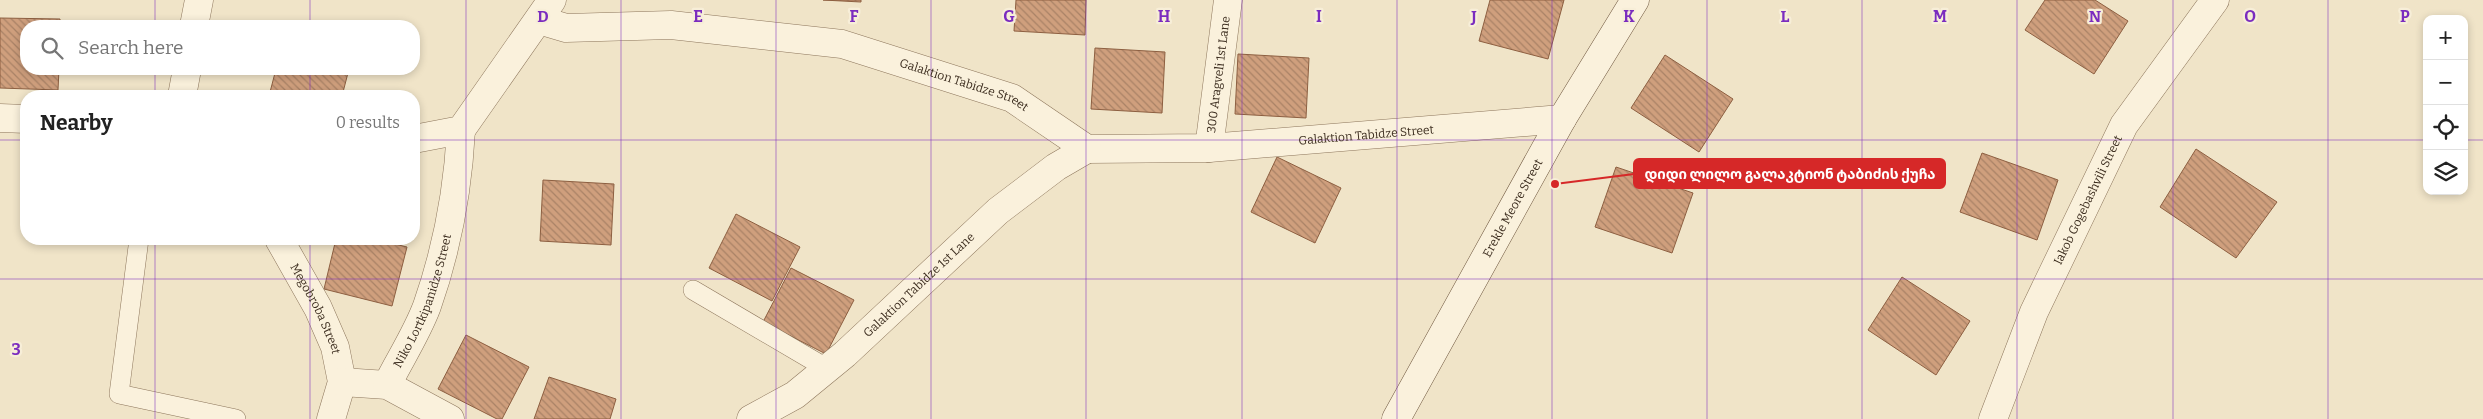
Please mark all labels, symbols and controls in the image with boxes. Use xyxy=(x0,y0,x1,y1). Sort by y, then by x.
text: D xyxy=(537,7,549,26)
text: E xyxy=(693,7,703,26)
text: F xyxy=(850,7,859,26)
text: G xyxy=(1003,7,1015,26)
text: H xyxy=(1158,7,1171,26)
text: I xyxy=(1316,7,1322,26)
text: J xyxy=(1470,7,1477,26)
text: K xyxy=(1623,7,1635,26)
text: L xyxy=(1781,7,1790,26)
text: M xyxy=(1933,7,1947,26)
text: N xyxy=(2089,7,2101,26)
text: O xyxy=(2244,7,2256,26)
text: P xyxy=(2400,7,2410,26)
street label: 300 Aragveli 1st Lane xyxy=(1204,15,1233,134)
map controls xyxy=(2423,15,2468,195)
button: + xyxy=(2423,15,2468,60)
search box xyxy=(20,20,420,75)
icon: search xyxy=(38,34,66,62)
text: Search here xyxy=(78,36,183,59)
street label: Galaktion Tabidze Street xyxy=(898,56,1032,114)
button: − xyxy=(2423,60,2468,105)
button: locate xyxy=(2423,105,2468,150)
text: Nearby xyxy=(40,110,113,136)
text: 0 results xyxy=(336,113,400,132)
street label: Galaktion Tabidze Street xyxy=(1298,122,1435,148)
street label: Iakob Gogebashvili Street xyxy=(2051,132,2125,267)
button: layers xyxy=(2423,150,2468,195)
street label: Erekle Meore Street xyxy=(1480,156,1546,260)
callout: დიდი ლილო გალაკტიონ ტაბიძის ქუჩა xyxy=(1634,159,1945,188)
text: დიდი ლილო გალაკტიონ ტაბიძის ქუჩა xyxy=(1644,166,1936,183)
street label: Galaktion Tabidze 1st Lane xyxy=(861,230,977,340)
street label: Niko Lortkipanidze Street xyxy=(391,232,454,370)
street label: Megobroba Street xyxy=(287,261,343,356)
text: 3 xyxy=(11,340,21,359)

